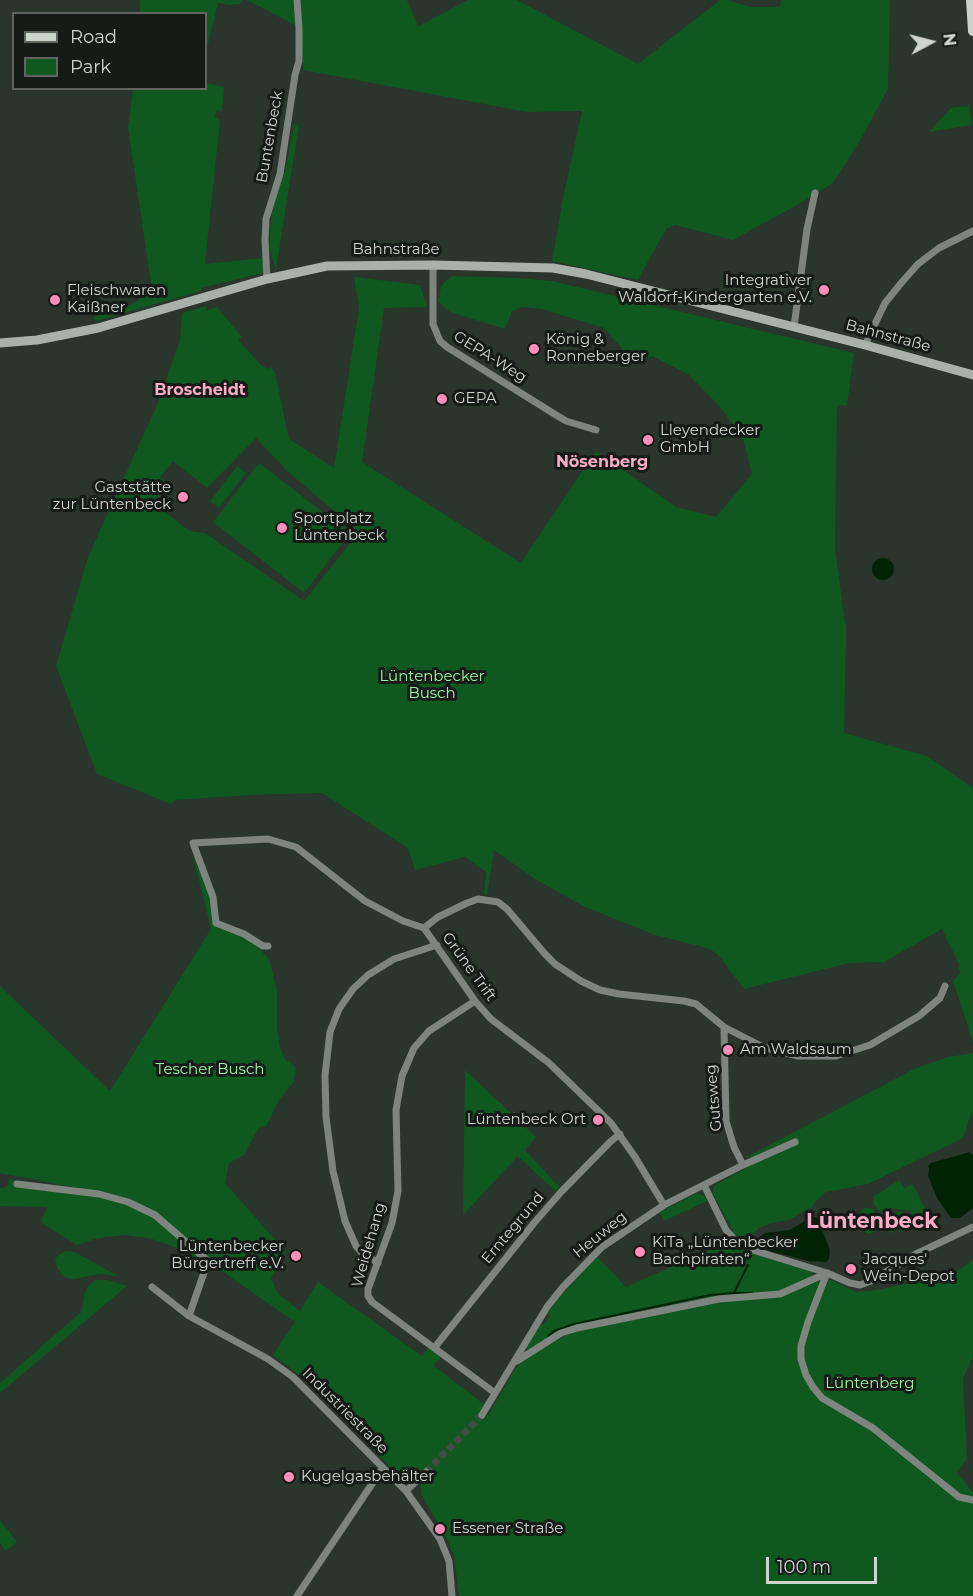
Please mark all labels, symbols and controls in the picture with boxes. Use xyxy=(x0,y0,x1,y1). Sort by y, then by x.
legend xyxy=(12,12,207,90)
north arrow xyxy=(901,12,961,72)
text: Road xyxy=(70,26,117,48)
text: N xyxy=(939,32,960,47)
text: Park xyxy=(70,56,111,78)
street label: Buntenbeck xyxy=(253,90,287,184)
street label: Bahnstraße xyxy=(352,241,440,259)
place label: Integrativer Waldorf-Kindergarten e.V. xyxy=(618,272,812,307)
place label: Fleischwaren Kaißner xyxy=(67,282,166,317)
marker: Integrativer Waldorf-Kindergarten e.V. xyxy=(817,283,831,297)
marker: Fleischwaren Kaißner xyxy=(48,293,62,307)
street label: Bahnstraße xyxy=(844,316,932,356)
street label: GEPA-Weg xyxy=(450,327,530,387)
place label: König & Ronneberger xyxy=(546,331,646,366)
marker: König & Ronneberger xyxy=(527,342,541,356)
district label: Broscheidt xyxy=(154,380,246,400)
place label: GEPA xyxy=(454,390,496,408)
marker: GEPA xyxy=(435,392,449,406)
place label: Lleyendecker GmbH xyxy=(660,422,760,457)
marker: Lleyendecker GmbH xyxy=(641,433,655,447)
district label: Nösenberg xyxy=(556,452,648,472)
place label: Gaststätte zur Lüntenbeck xyxy=(53,479,171,514)
marker: Gaststätte zur Lüntenbeck xyxy=(176,490,190,504)
place label: Sportplatz Lüntenbeck xyxy=(294,510,384,545)
marker: Sportplatz Lüntenbeck xyxy=(275,521,289,535)
park label: Lüntenbecker Busch xyxy=(379,668,485,703)
street label: Grüne Trift xyxy=(438,929,500,1005)
place label: Am Waldsaum xyxy=(740,1041,852,1059)
marker: Am Waldsaum xyxy=(721,1043,735,1057)
park label: Tescher Busch xyxy=(156,1061,264,1079)
street label: Gutsweg xyxy=(702,1064,726,1132)
place label: Lüntenbeck Ort xyxy=(467,1111,586,1129)
marker: Lüntenbeck Ort xyxy=(591,1113,605,1127)
street label: Erntegrund xyxy=(478,1189,548,1267)
street label: Weidehang xyxy=(348,1200,390,1290)
street label: Heuweg xyxy=(570,1208,630,1262)
district label: Lüntenbeck xyxy=(806,1209,938,1235)
place label: KiTa „Lüntenbecker Bachpiraten“ xyxy=(652,1234,799,1269)
place label: Lüntenbecker Bürgertreff e.V. xyxy=(171,1238,284,1273)
marker: KiTa „Lüntenbecker Bachpiraten“ xyxy=(633,1245,647,1259)
marker: Lüntenbecker Bürgertreff e.V. xyxy=(289,1249,303,1263)
place label: Jacques' Wein-Depot xyxy=(863,1251,955,1286)
marker: Jacques' Wein-Depot xyxy=(844,1262,858,1276)
street label: Industriestraße xyxy=(298,1364,392,1458)
park label: Lüntenberg xyxy=(825,1375,915,1393)
place label: Kugelgasbehälter xyxy=(301,1468,434,1486)
marker: Kugelgasbehälter xyxy=(282,1470,296,1484)
place label: Essener Straße xyxy=(452,1520,563,1538)
marker: Essener Straße xyxy=(433,1522,447,1536)
scale bar xyxy=(769,1545,880,1583)
text: 100 m xyxy=(777,1556,831,1578)

